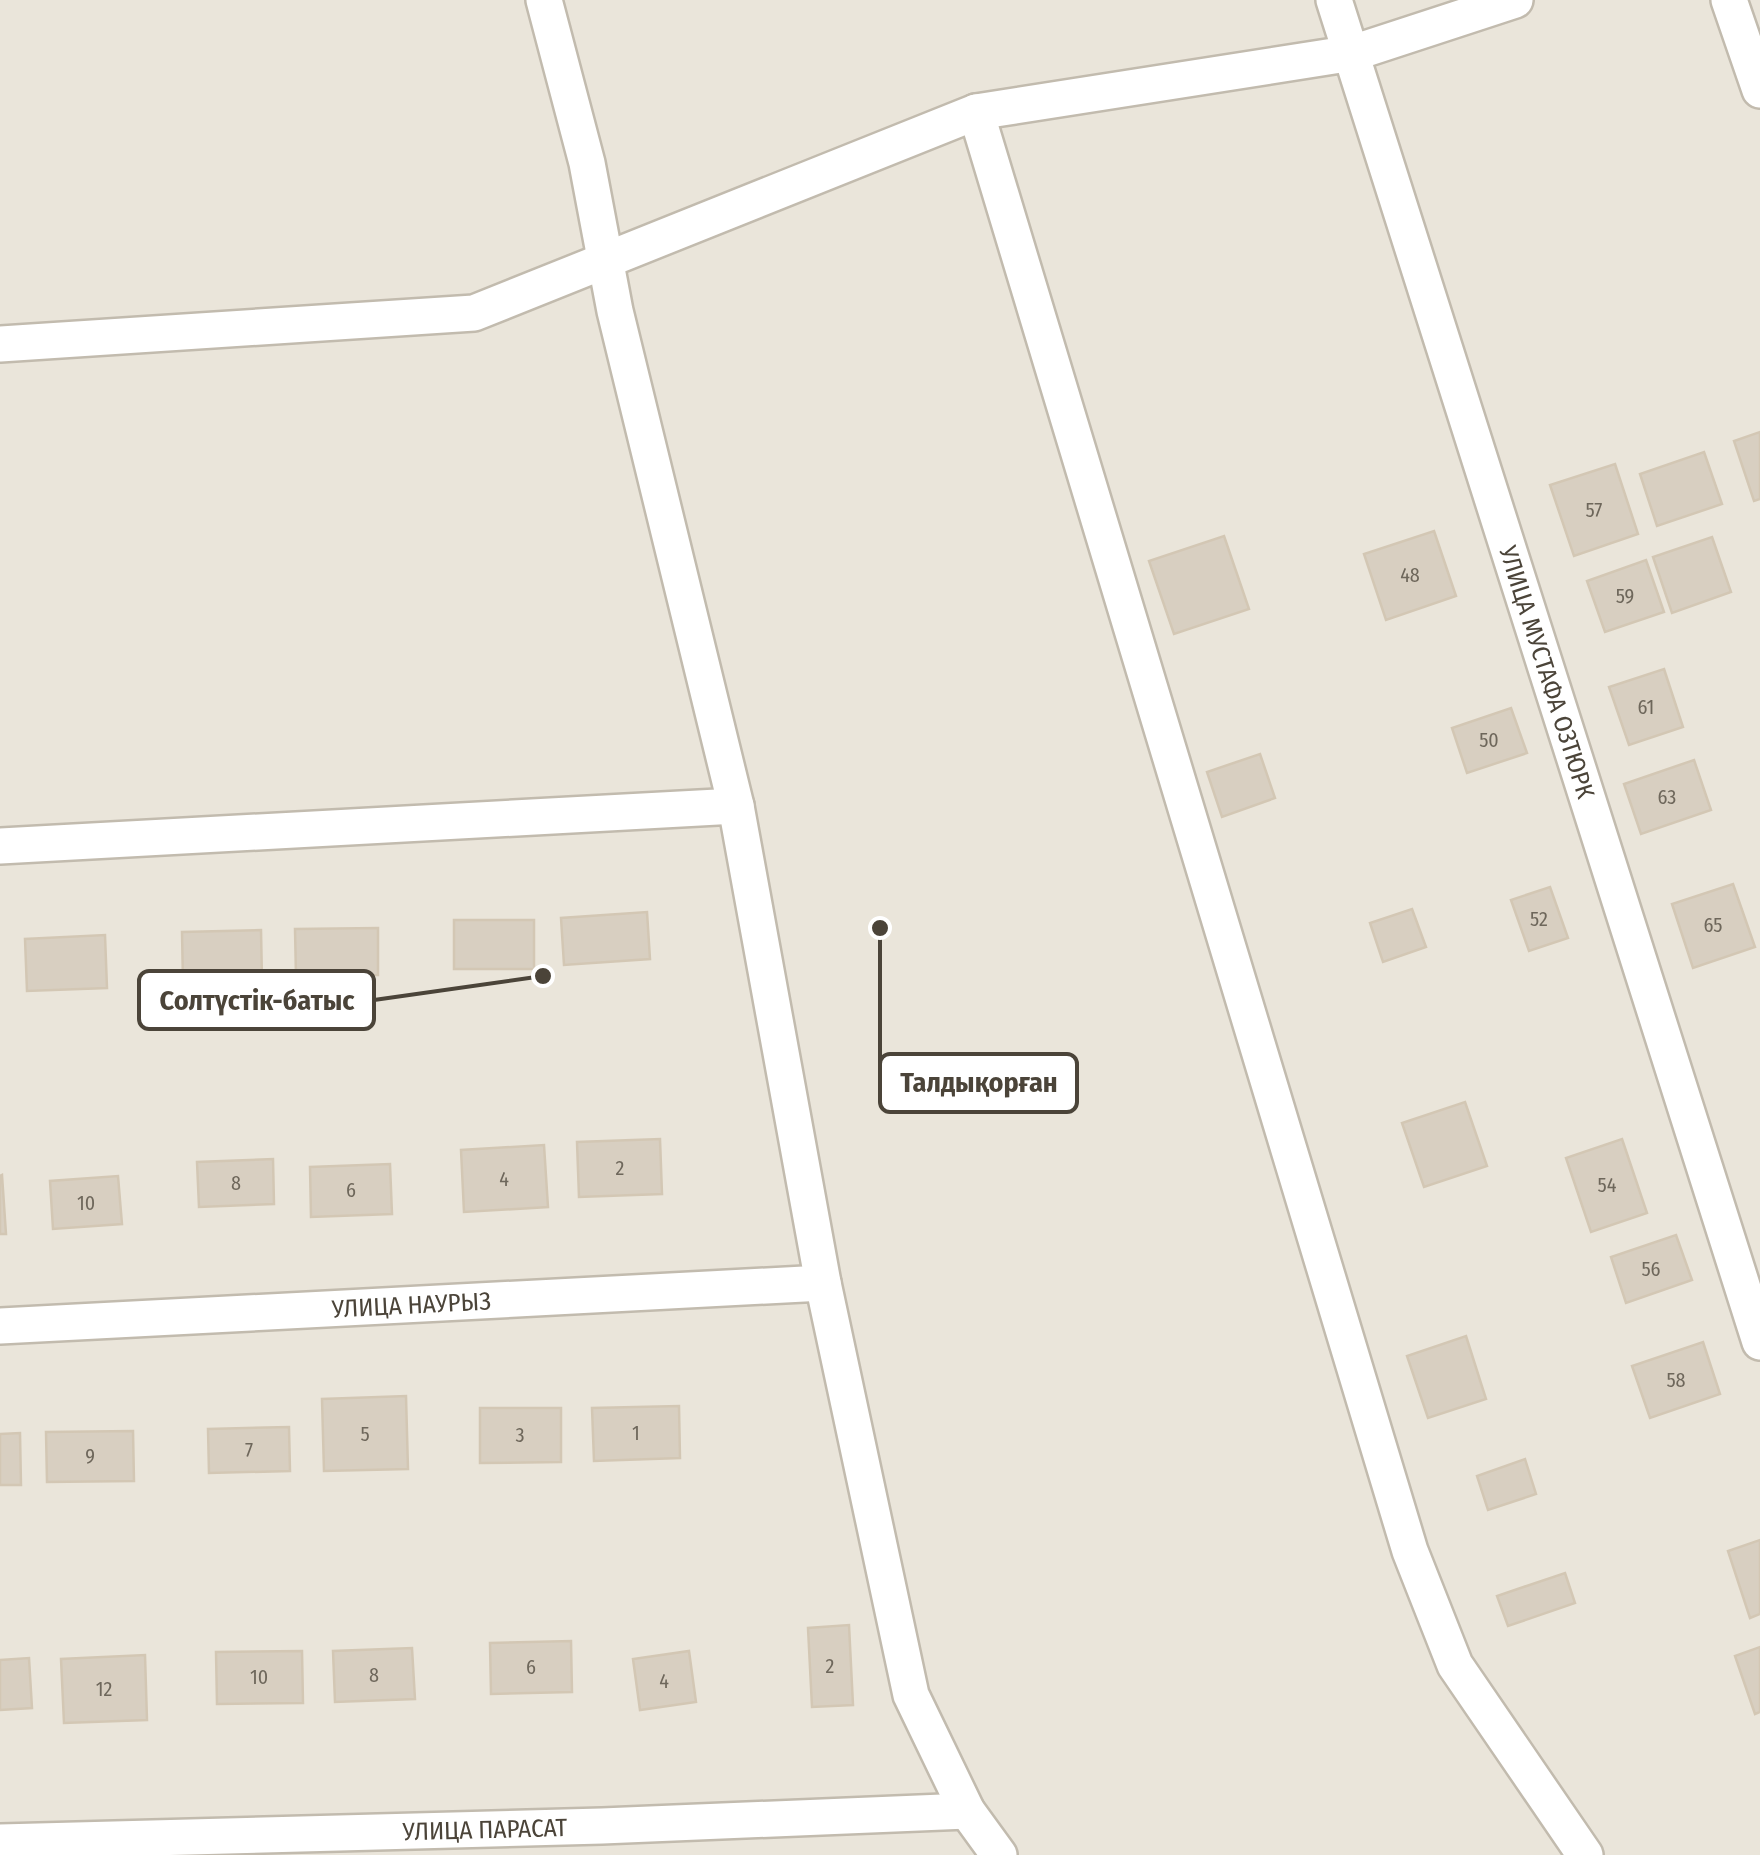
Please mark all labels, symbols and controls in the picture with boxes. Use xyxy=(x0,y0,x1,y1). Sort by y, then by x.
house number: 57 xyxy=(1586,498,1602,522)
street label: УЛИЦА МУСТАФА ОЗТЮРК xyxy=(1492,541,1601,803)
house number: 48 xyxy=(1400,563,1420,587)
house number: 59 xyxy=(1616,584,1634,608)
house number: 61 xyxy=(1638,695,1654,719)
house number: 50 xyxy=(1479,728,1499,752)
house number: 63 xyxy=(1658,785,1676,809)
house number: 52 xyxy=(1530,907,1548,931)
house number: 65 xyxy=(1704,913,1723,937)
callout: Солтүстік-батыс xyxy=(139,971,374,1029)
text: Солтүстік-батыс xyxy=(160,984,355,1017)
callout: Талдықорған xyxy=(880,1054,1077,1112)
text: Талдықорған xyxy=(900,1066,1058,1099)
house number: 2 xyxy=(616,1156,625,1180)
house number: 4 xyxy=(499,1167,509,1191)
house number: 8 xyxy=(231,1171,241,1195)
house number: 54 xyxy=(1598,1173,1617,1197)
house number: 6 xyxy=(346,1178,356,1202)
house number: 10 xyxy=(77,1191,95,1215)
house number: 56 xyxy=(1641,1257,1661,1281)
street label: УЛИЦА НАУРЫЗ xyxy=(330,1286,492,1325)
house number: 58 xyxy=(1666,1368,1686,1392)
house number: 1 xyxy=(632,1421,640,1445)
house number: 5 xyxy=(360,1422,370,1446)
house number: 3 xyxy=(515,1423,525,1447)
house number: 7 xyxy=(245,1438,253,1462)
house number: 9 xyxy=(85,1444,95,1468)
house number: 2 xyxy=(826,1654,835,1678)
house number: 6 xyxy=(526,1655,536,1679)
house number: 8 xyxy=(369,1663,379,1687)
house number: 10 xyxy=(250,1665,268,1689)
house number: 4 xyxy=(659,1669,669,1693)
house number: 12 xyxy=(96,1677,112,1701)
street label: УЛИЦА ПАРАСАТ xyxy=(401,1813,568,1847)

